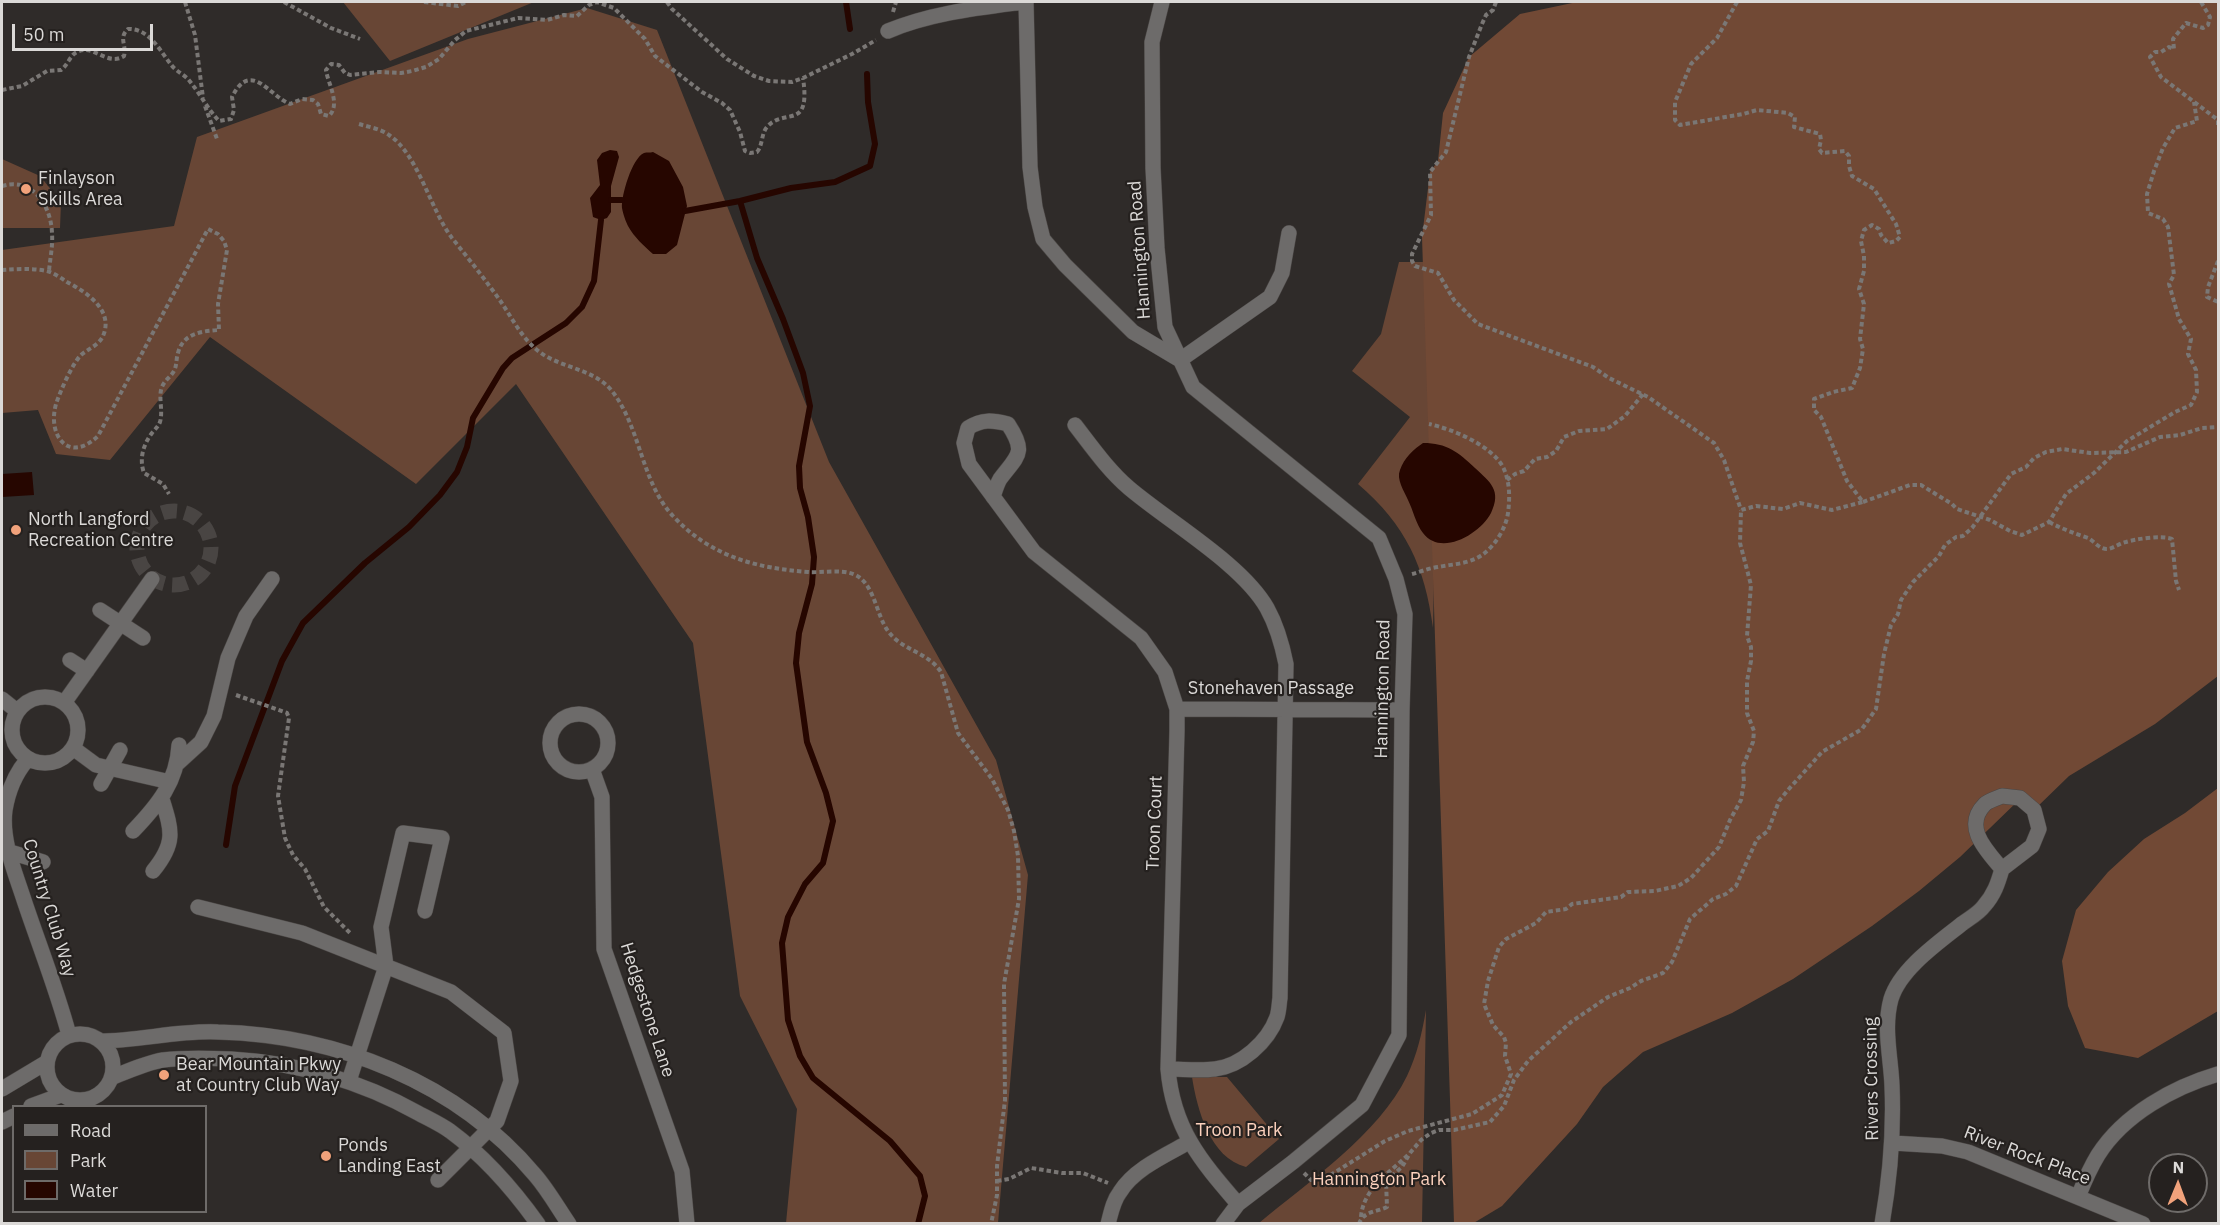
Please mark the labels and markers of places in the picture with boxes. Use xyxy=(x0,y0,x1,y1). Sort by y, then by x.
place label: Finlayson Skills Area xyxy=(38,168,123,210)
marker: Finlayson Skills Area xyxy=(19,182,33,196)
place label: North Langford Recreation Centre xyxy=(28,509,174,552)
marker: North Langford Recreation Centre xyxy=(9,523,23,537)
place label: Bear Mountain Pkwy at Country Club Way xyxy=(176,1054,341,1096)
marker: Bear Mountain Pkwy at Country Club Way xyxy=(157,1068,171,1082)
place label: Ponds Landing East xyxy=(338,1135,441,1178)
marker: Ponds Landing East xyxy=(319,1149,333,1163)

